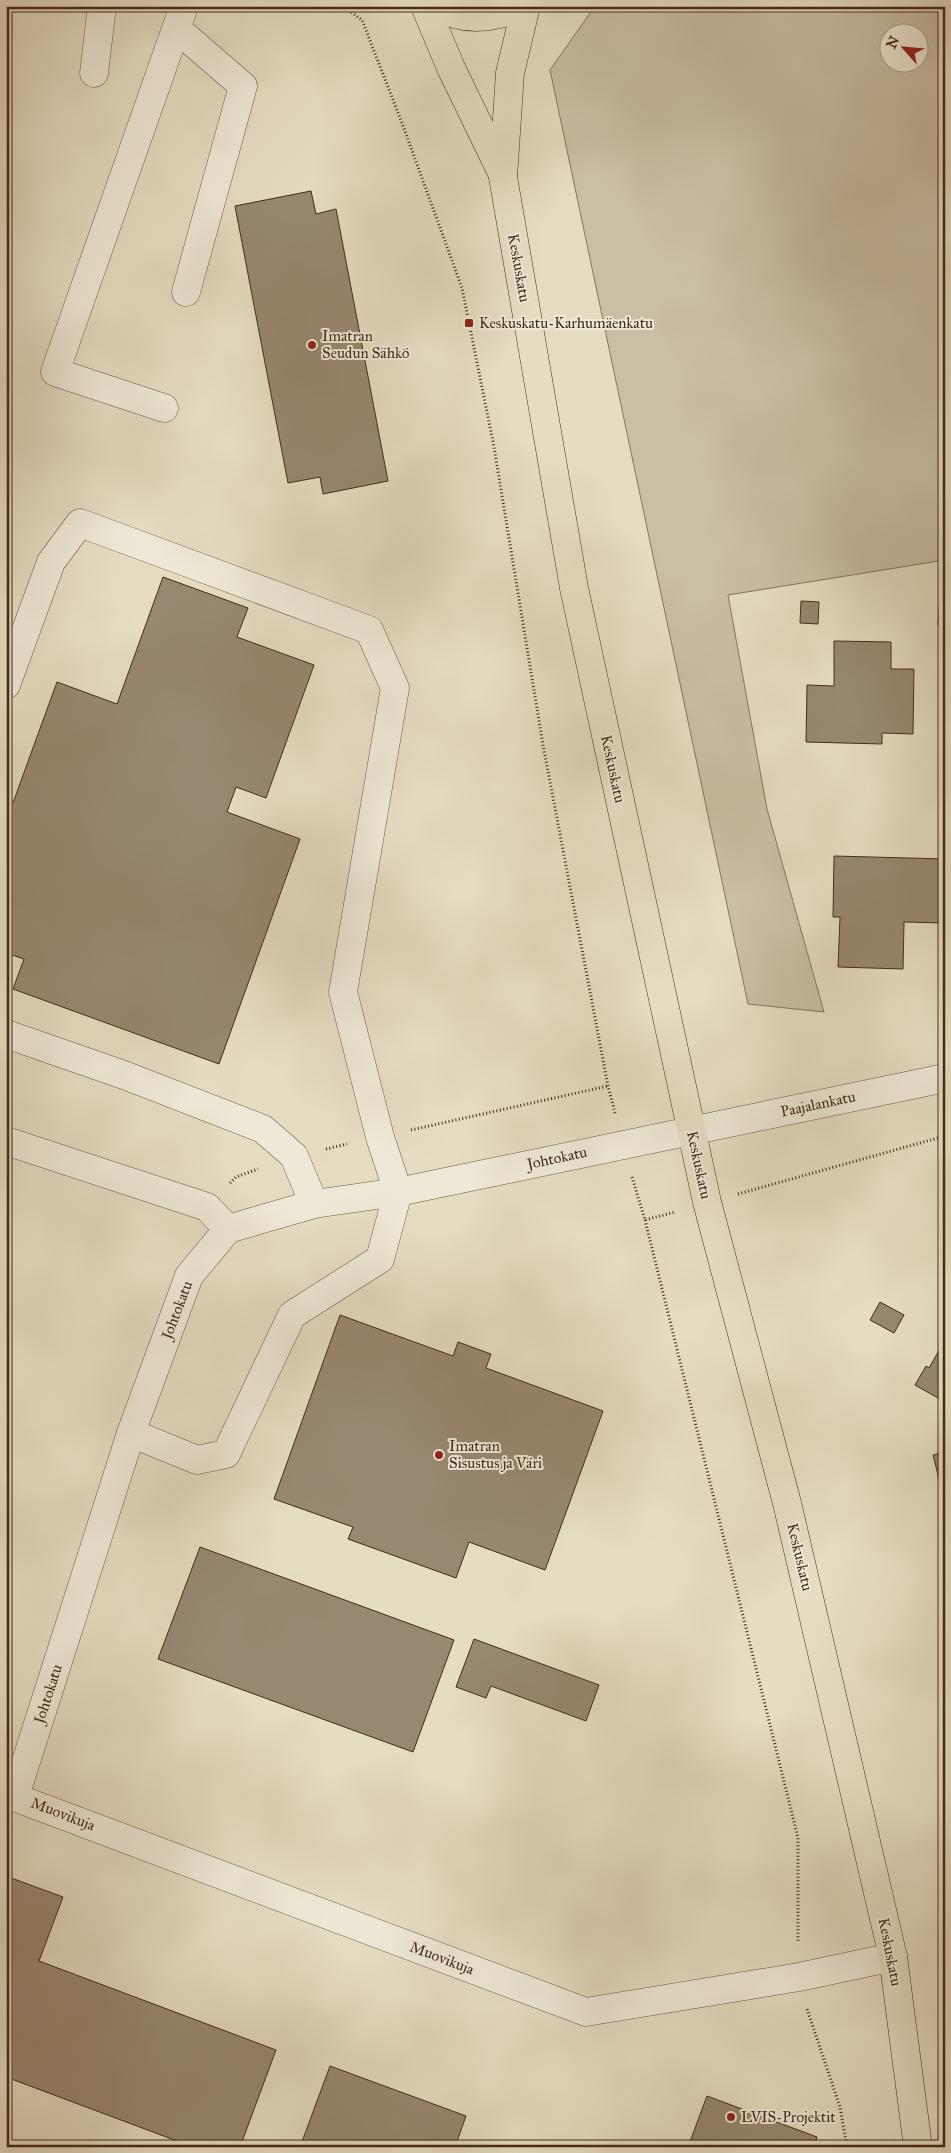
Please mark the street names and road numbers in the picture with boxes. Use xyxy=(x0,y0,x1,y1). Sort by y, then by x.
street label: Keskuskatu xyxy=(504,232,534,304)
street label: Keskuskatu xyxy=(597,733,629,805)
street label: Paajalankatu xyxy=(779,1087,857,1121)
street label: Keskuskatu xyxy=(683,1129,715,1201)
street label: Johtokatu xyxy=(523,1143,589,1175)
street label: Johtokatu xyxy=(157,1278,197,1344)
street label: Keskuskatu xyxy=(783,1521,817,1593)
street label: Johtokatu xyxy=(29,1662,67,1728)
street label: Muovikuja xyxy=(28,1794,98,1835)
street label: Keskuskatu xyxy=(875,1916,905,1988)
street label: Muovikuja xyxy=(407,1938,477,1979)

